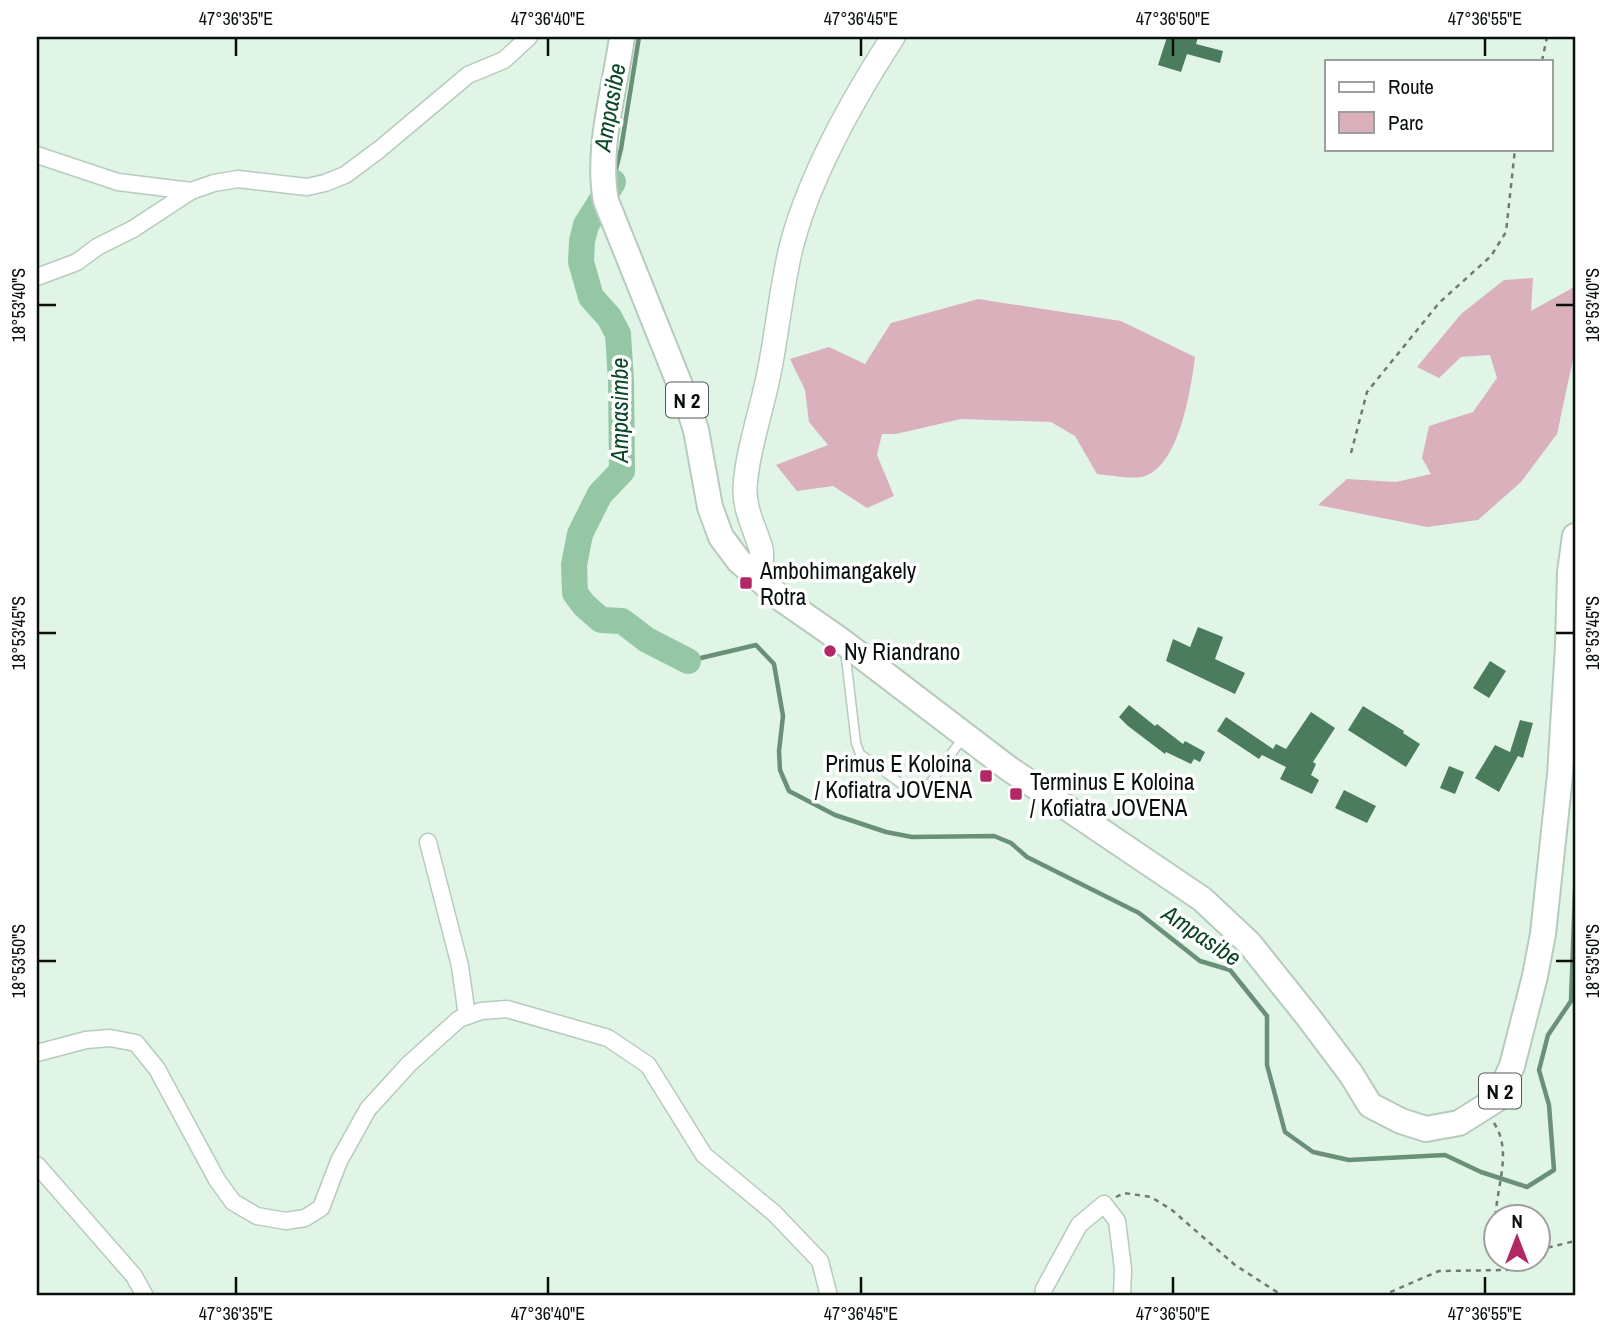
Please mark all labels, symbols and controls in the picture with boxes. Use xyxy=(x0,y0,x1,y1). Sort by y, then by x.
text: 47°36'35"E xyxy=(199,6,273,31)
text: 47°36'40"E xyxy=(511,6,585,31)
text: 47°36'45"E xyxy=(824,6,898,31)
text: 47°36'50"E xyxy=(1136,6,1210,31)
text: 47°36'55"E xyxy=(1448,6,1522,31)
legend xyxy=(1325,60,1552,150)
water label: Ampasibe xyxy=(585,61,632,154)
text: Route xyxy=(1388,72,1434,101)
text: Parc xyxy=(1388,108,1423,137)
text: 18°53'40"S xyxy=(6,268,31,342)
text: 18°53'40"S xyxy=(1580,268,1605,342)
water label: Ampasimbe xyxy=(603,357,635,464)
road number: N 2 xyxy=(666,382,708,418)
place label: Ambohimangakely Rotra xyxy=(759,555,917,612)
marker: Ambohimangakely Rotra xyxy=(738,575,754,591)
text: 18°53'45"S xyxy=(6,596,31,670)
text: 18°53'45"S xyxy=(1580,596,1605,670)
place label: Ny Riandrano xyxy=(844,636,960,667)
marker: Ny Riandrano xyxy=(822,643,838,659)
place label: Primus E Koloina / Kofiatra JOVENA xyxy=(815,748,973,805)
place label: Terminus E Koloina / Kofiatra JOVENA xyxy=(1030,766,1195,823)
marker: Primus E Koloina / Kofiatra JOVENA xyxy=(978,768,994,784)
marker: Terminus E Koloina / Kofiatra JOVENA xyxy=(1008,786,1024,802)
water label: Ampasibe xyxy=(1155,896,1248,973)
text: 18°53'50"S xyxy=(6,924,31,998)
text: 18°53'50"S xyxy=(1580,924,1605,998)
road number: N 2 xyxy=(1479,1074,1521,1108)
north arrow xyxy=(1482,1204,1552,1274)
text: N xyxy=(1511,1208,1523,1234)
text: 47°36'35"E xyxy=(199,1301,273,1326)
text: 47°36'40"E xyxy=(511,1301,585,1326)
text: 47°36'45"E xyxy=(824,1301,898,1326)
text: 47°36'50"E xyxy=(1136,1301,1210,1326)
text: 47°36'55"E xyxy=(1448,1301,1522,1326)

